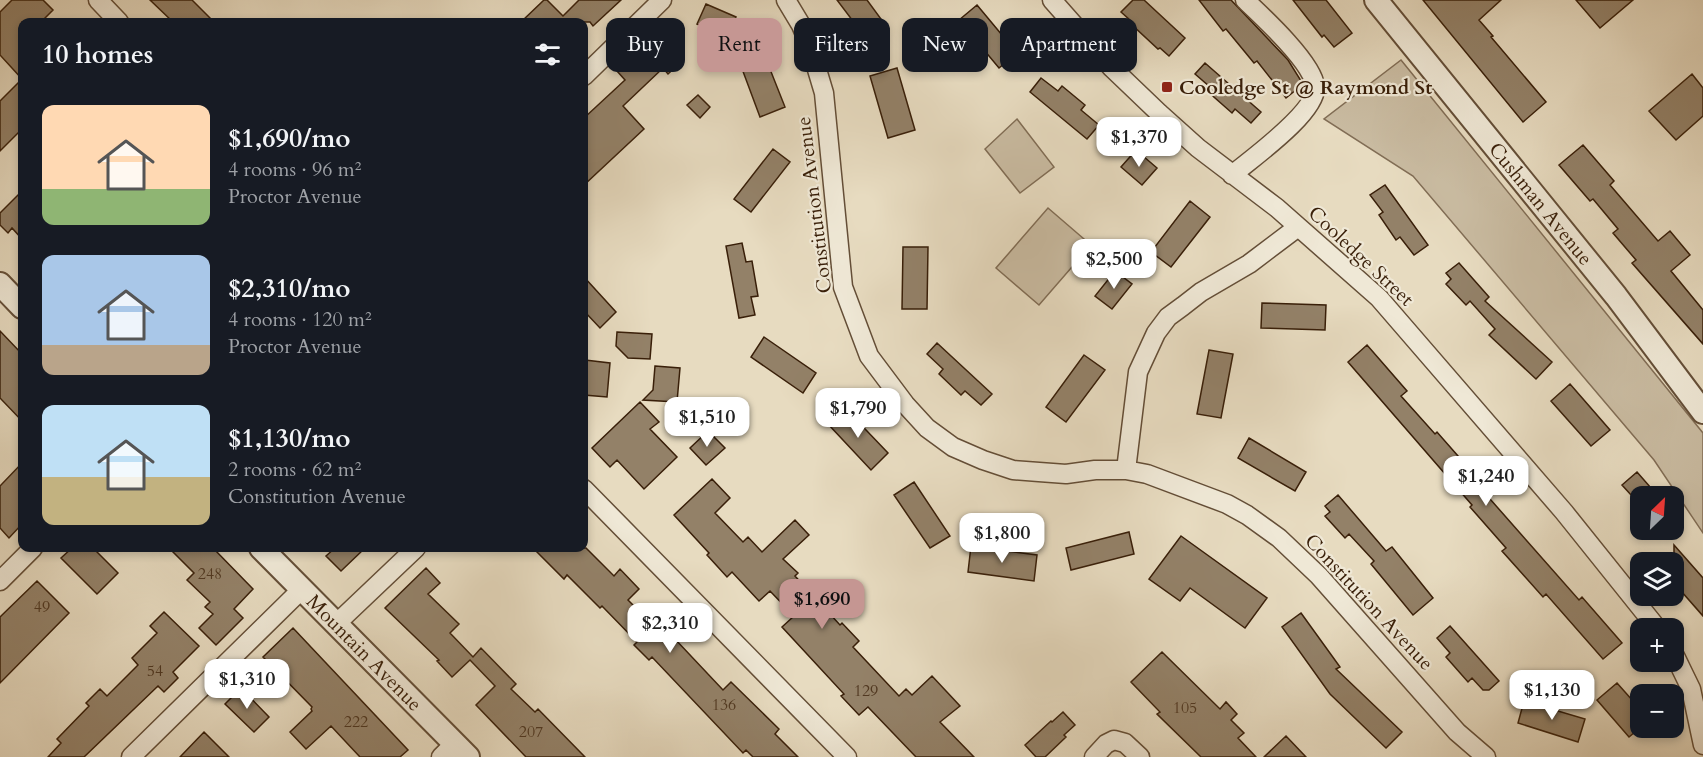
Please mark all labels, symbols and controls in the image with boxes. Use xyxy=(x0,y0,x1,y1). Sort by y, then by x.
chip: Buy xyxy=(606,18,685,72)
chip: Rent xyxy=(697,18,782,72)
chip: Filters xyxy=(794,18,890,72)
chip: New xyxy=(902,18,988,72)
chip: Apartment xyxy=(1000,18,1137,72)
text: 10 homes xyxy=(42,37,153,72)
icon: filters xyxy=(531,38,564,71)
place label: Cooledge St @ Raymond St xyxy=(1179,74,1432,101)
marker: Cooledge St @ Raymond St xyxy=(1160,80,1174,94)
street label: Constitution Avenue xyxy=(790,115,838,295)
pin: $1,370 xyxy=(1090,117,1188,168)
text: $1,690/mo xyxy=(228,121,351,156)
text: $1,370 xyxy=(1110,123,1168,150)
icon: home xyxy=(90,129,162,201)
street label: Cushman Avenue xyxy=(1483,136,1599,271)
text: 4 rooms · 96 m² xyxy=(228,156,361,183)
text: Proctor Avenue xyxy=(228,183,362,210)
street label: Cooledge Street xyxy=(1302,200,1420,313)
pin: $2,500 xyxy=(1065,239,1163,290)
text: $2,500 xyxy=(1085,245,1143,272)
text: $2,310/mo xyxy=(228,271,351,306)
icon: home xyxy=(90,279,162,351)
text: 4 rooms · 120 m² xyxy=(228,306,372,333)
text: Proctor Avenue xyxy=(228,333,362,360)
pin: $1,790 xyxy=(809,388,907,439)
text: $1,790 xyxy=(829,394,887,421)
pin: $1,510 xyxy=(658,397,756,448)
text: $1,510 xyxy=(678,403,736,430)
text: $1,130/mo xyxy=(228,421,351,456)
icon: home xyxy=(90,429,162,501)
text: 2 rooms · 62 m² xyxy=(228,456,361,483)
pin: $1,240 xyxy=(1437,456,1535,507)
text: $1,240 xyxy=(1457,462,1515,489)
text: Constitution Avenue xyxy=(228,483,406,510)
north arrow xyxy=(1630,486,1684,540)
map controls xyxy=(1630,486,1684,738)
pin: $1,800 xyxy=(953,513,1051,564)
text: $1,800 xyxy=(973,519,1031,546)
street label: Constitution Avenue xyxy=(1299,528,1439,676)
button: layers xyxy=(1630,552,1684,606)
house number: 248 xyxy=(198,563,222,585)
pin: $1,690 xyxy=(773,579,871,630)
text: $1,690 xyxy=(793,585,851,612)
street label: Mountain Avenue xyxy=(301,588,428,717)
house number: 49 xyxy=(34,596,50,618)
pin: $2,310 xyxy=(621,603,719,654)
text: $2,310 xyxy=(641,609,699,636)
button: + xyxy=(1630,618,1684,672)
pin: $1,310 xyxy=(198,659,296,710)
house number: 54 xyxy=(147,660,163,682)
text: $1,310 xyxy=(218,665,276,692)
pin: $1,130 xyxy=(1503,670,1601,721)
text: $1,130 xyxy=(1523,676,1581,703)
house number: 129 xyxy=(854,680,878,702)
button: − xyxy=(1630,684,1684,738)
house number: 136 xyxy=(712,694,736,716)
house number: 105 xyxy=(1173,697,1197,719)
house number: 222 xyxy=(344,711,368,733)
house number: 207 xyxy=(519,721,543,743)

